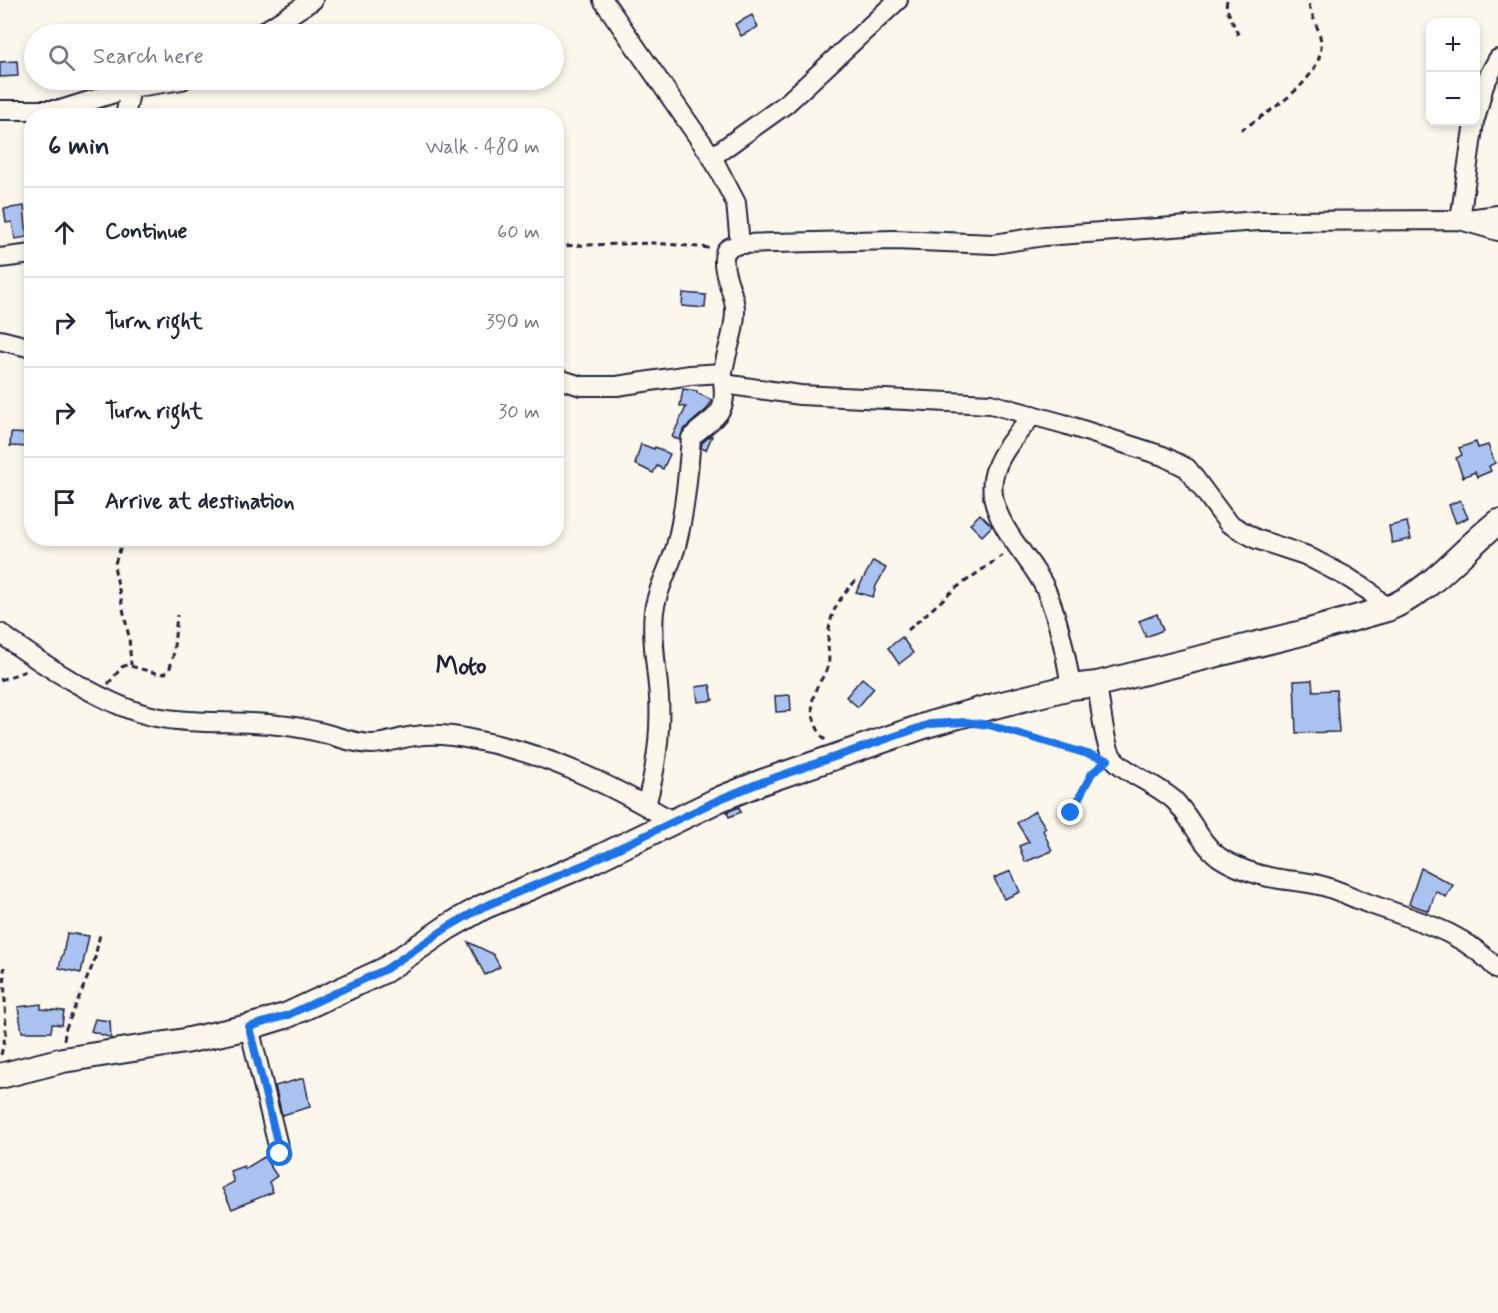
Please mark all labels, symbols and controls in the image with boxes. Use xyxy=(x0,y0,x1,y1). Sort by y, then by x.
map controls xyxy=(1426,18,1480,126)
button: + xyxy=(1426,18,1480,72)
search box xyxy=(24,24,564,90)
icon: search xyxy=(45,41,78,74)
text: Search here xyxy=(93,43,204,71)
button: − xyxy=(1426,72,1480,126)
text: 6 min xyxy=(48,130,110,164)
text: Walk · 480 m xyxy=(425,134,540,161)
icon: ahead xyxy=(48,216,81,249)
text: Continue xyxy=(105,218,187,246)
text: 60 m xyxy=(497,219,540,246)
icon: right xyxy=(48,306,81,339)
text: Turn right xyxy=(105,308,203,336)
text: 390 m xyxy=(486,309,540,336)
icon: right xyxy=(48,396,81,429)
text: Turn right xyxy=(105,398,203,426)
text: 30 m xyxy=(498,399,540,426)
icon: arrive xyxy=(48,486,81,519)
text: Arrive at destination xyxy=(105,488,295,516)
district label: Moto xyxy=(435,650,487,684)
route end xyxy=(1057,799,1083,825)
route start xyxy=(266,1140,292,1166)

